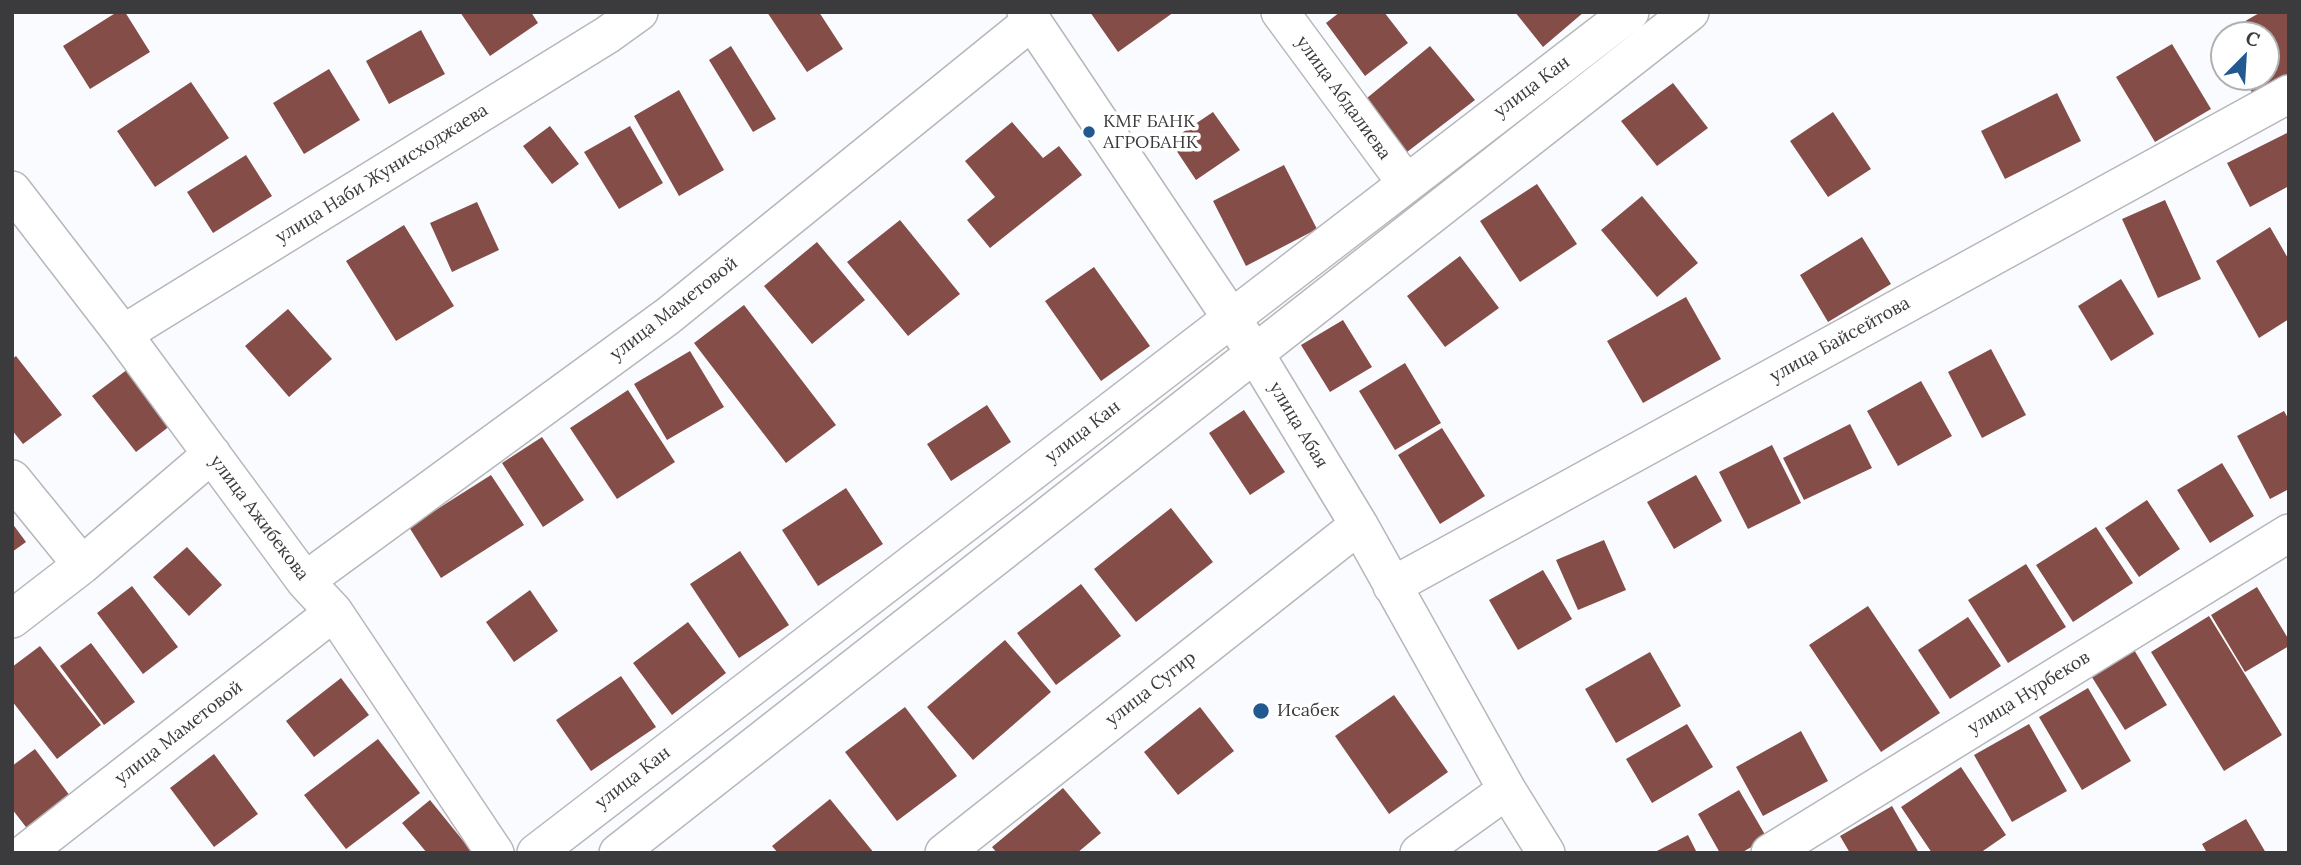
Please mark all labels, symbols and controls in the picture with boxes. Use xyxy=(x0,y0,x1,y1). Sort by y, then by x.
north arrow xyxy=(2210,21,2280,91)
text: С xyxy=(2242,25,2264,52)
street label: улица Абдалиева xyxy=(1291,32,1395,164)
street label: улица Кан xyxy=(1490,52,1574,122)
street label: улица Наби Жунисходжаева xyxy=(272,100,492,248)
place label: KMF БАНК АГРОБАНК xyxy=(1103,111,1198,154)
marker: KMF БАНК АГРОБАНК xyxy=(1081,124,1097,140)
street label: улица Маметовой xyxy=(606,252,742,366)
street label: улица Байсейтова xyxy=(1766,293,1914,387)
street label: улица Абая xyxy=(1264,378,1332,472)
street label: улица Кан xyxy=(1041,396,1125,468)
street label: улица Ажибекова xyxy=(205,451,313,585)
street label: улица Сугир xyxy=(1102,647,1200,731)
street label: улица Нурбеков xyxy=(1964,647,2094,739)
street label: улица Маметовой xyxy=(111,676,247,790)
place label: Иcабек xyxy=(1277,700,1339,722)
marker: Иcабек xyxy=(1251,701,1271,721)
street label: улица Кан xyxy=(591,742,675,814)

